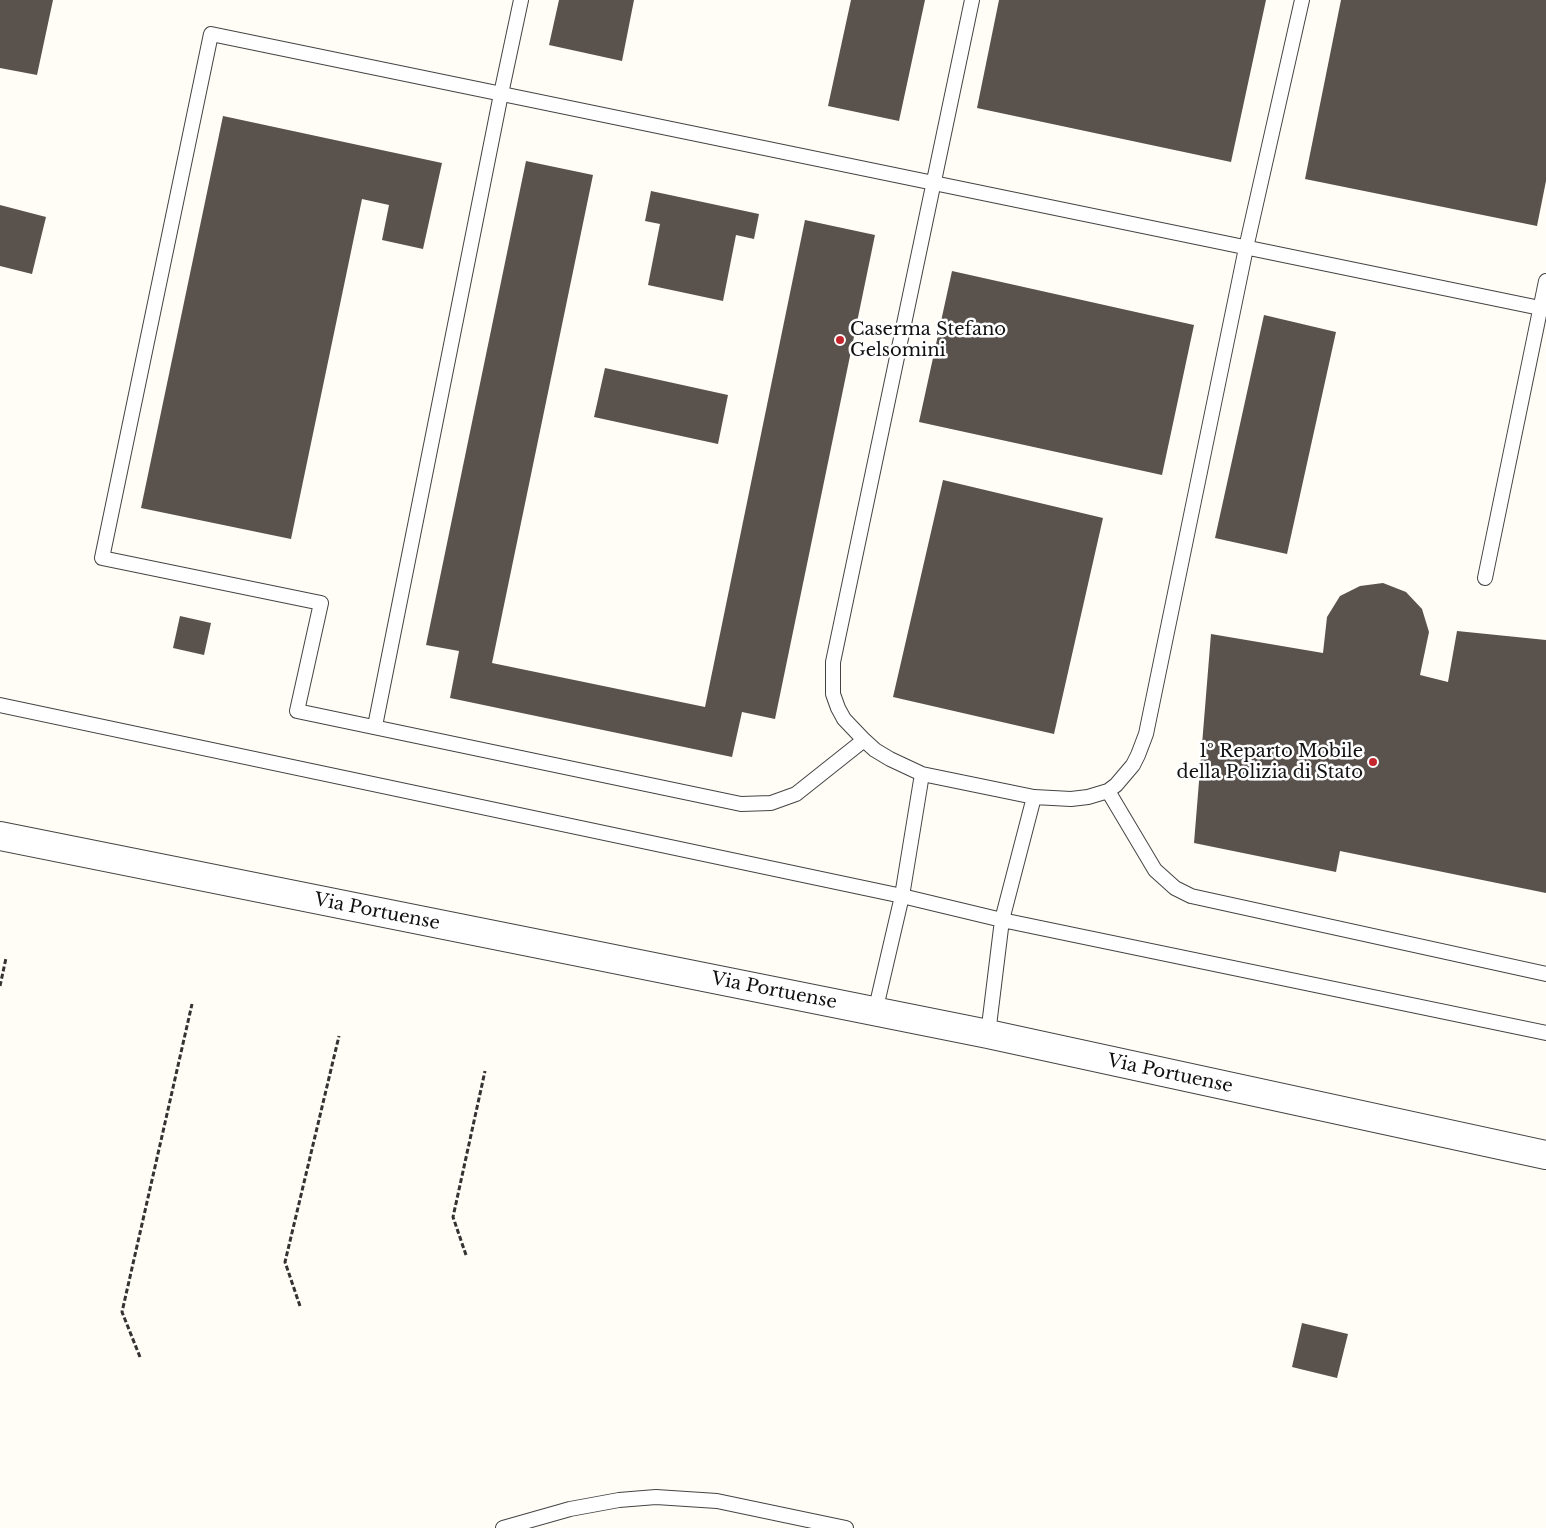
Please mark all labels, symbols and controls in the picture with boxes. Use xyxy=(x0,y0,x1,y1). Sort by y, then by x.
place label: Caserma Stefano Gelsomini xyxy=(850,319,1006,362)
marker: Caserma Stefano Gelsomini xyxy=(834,334,846,346)
place label: 1º Reparto Mobile della Polizia di Stato xyxy=(1176,741,1363,784)
marker: 1º Reparto Mobile della Polizia di Stato xyxy=(1367,756,1379,768)
street label: Via Portuense xyxy=(312,889,442,935)
street label: Via Portuense xyxy=(709,968,839,1014)
street label: Via Portuense xyxy=(1105,1050,1235,1098)

